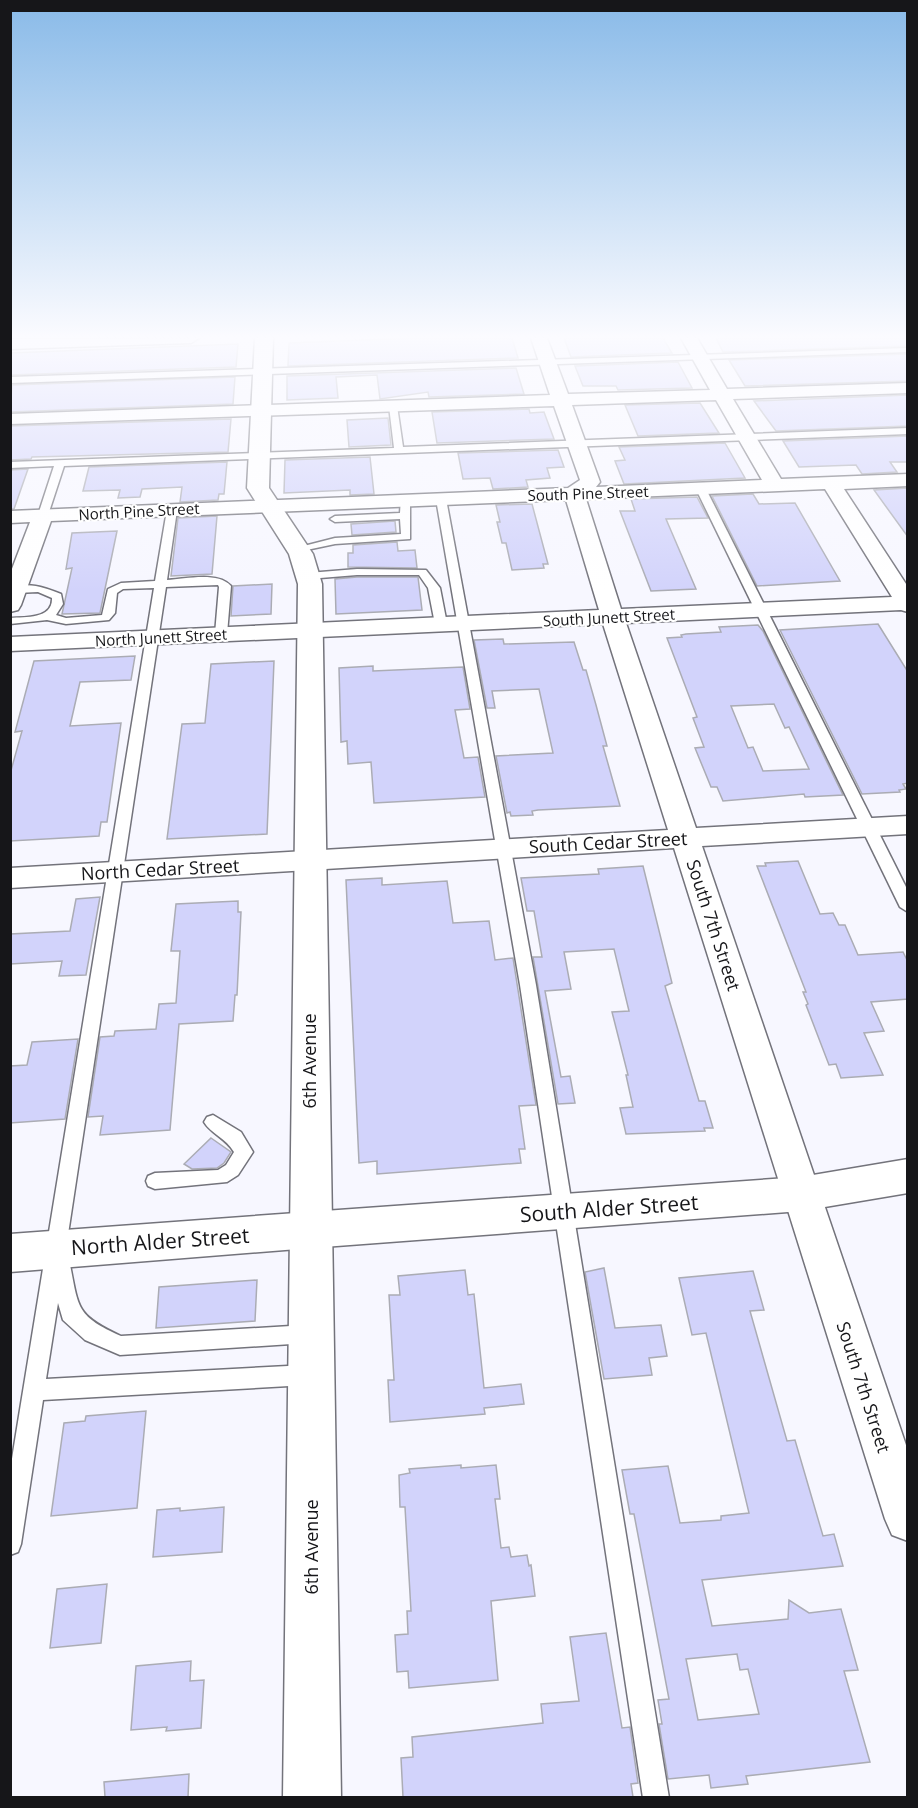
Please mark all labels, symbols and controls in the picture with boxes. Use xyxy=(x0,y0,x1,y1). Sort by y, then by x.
street label: South Pine Street xyxy=(527,481,649,505)
street label: North Pine Street xyxy=(78,498,200,524)
street label: South Junett Street xyxy=(542,604,676,630)
street label: North Junett Street xyxy=(94,624,228,650)
street label: South Cedar Street xyxy=(528,826,688,858)
street label: North Cedar Street xyxy=(80,853,240,885)
street label: South 7th Street xyxy=(681,856,747,994)
street label: 6th Avenue xyxy=(297,1013,321,1109)
street label: South Alder Street xyxy=(519,1188,699,1228)
street label: North Alder Street xyxy=(70,1221,250,1261)
street label: South 7th Street xyxy=(831,1318,897,1456)
street label: 6th Avenue xyxy=(299,1499,323,1595)

